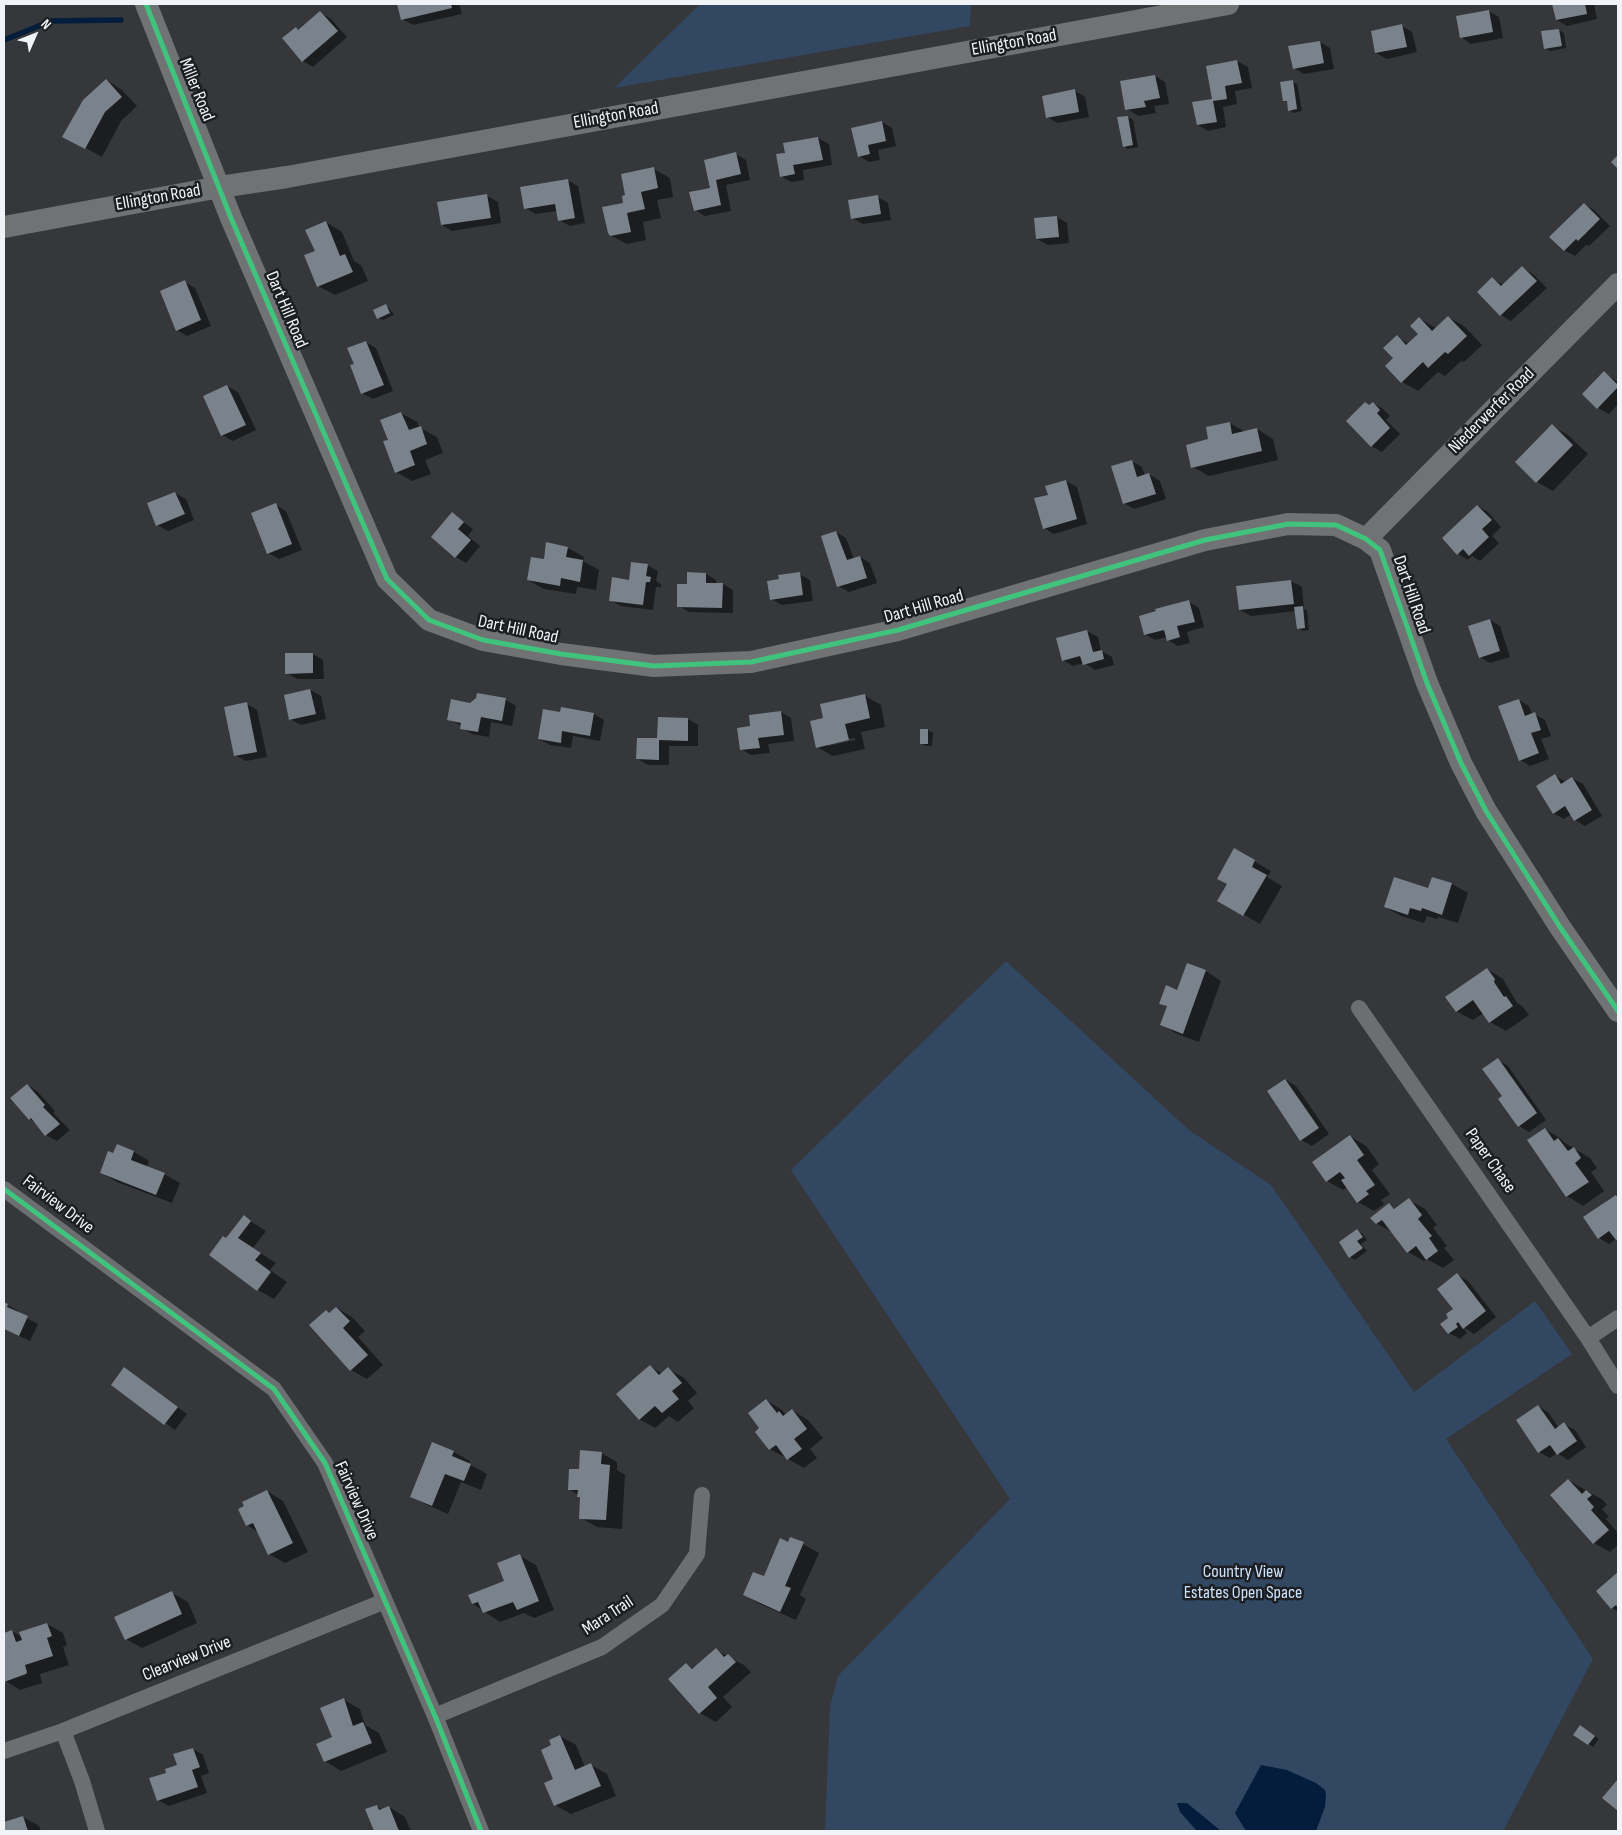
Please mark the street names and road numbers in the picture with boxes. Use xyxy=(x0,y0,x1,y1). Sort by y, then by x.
street label: Ellington Road xyxy=(970,25,1058,61)
street label: Miller Road xyxy=(174,55,218,125)
street label: Ellington Road xyxy=(572,98,660,134)
street label: Ellington Road xyxy=(114,180,202,216)
street label: Dart Hill Road xyxy=(260,268,312,352)
street label: Niederwerfer Road xyxy=(1445,364,1539,458)
street label: Dart Hill Road xyxy=(1388,553,1434,637)
street label: Dart Hill Road xyxy=(882,585,966,629)
street label: Dart Hill Road xyxy=(476,611,560,649)
street label: Paper Chase xyxy=(1460,1124,1520,1198)
street label: Fairview Drive xyxy=(18,1171,98,1239)
street label: Fairview Drive xyxy=(329,1458,383,1544)
street label: Mara Trail xyxy=(578,1591,638,1641)
street label: Clearview Drive xyxy=(140,1631,234,1687)

